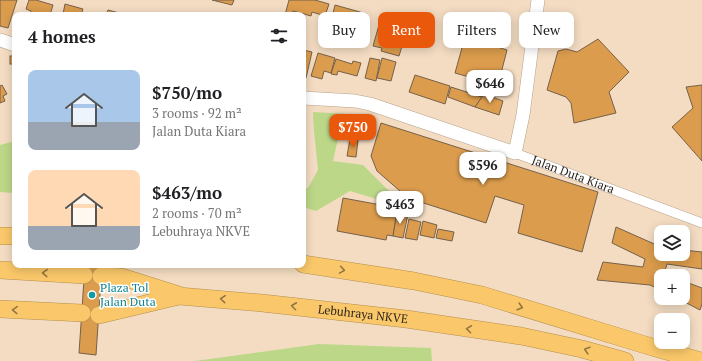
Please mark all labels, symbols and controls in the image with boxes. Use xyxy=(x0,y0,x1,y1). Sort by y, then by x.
chip: Buy xyxy=(318,12,370,48)
chip: Rent xyxy=(378,12,435,48)
chip: Filters xyxy=(443,12,511,48)
chip: New xyxy=(519,12,574,48)
text: 4 homes xyxy=(28,25,96,48)
icon: filters xyxy=(268,25,290,47)
pin: $646 xyxy=(466,70,514,104)
text: $646 xyxy=(475,74,505,92)
text: $750/mo xyxy=(152,81,222,104)
icon: home xyxy=(60,86,108,134)
text: 3 rooms · 92 m² xyxy=(152,104,242,122)
pin: $750 xyxy=(329,114,377,148)
text: $750 xyxy=(338,118,368,136)
text: Jalan Duta Kiara xyxy=(152,122,246,140)
pin: $596 xyxy=(459,152,507,186)
street label: Jalan Duta Kiara xyxy=(530,152,617,197)
text: $596 xyxy=(468,156,498,174)
text: $463/mo xyxy=(152,181,222,204)
icon: home xyxy=(60,186,108,234)
pin: $463 xyxy=(376,191,424,225)
text: $463 xyxy=(385,195,415,213)
text: 2 rooms · 70 m² xyxy=(152,204,242,222)
text: Lebuhraya NKVE xyxy=(152,222,250,240)
map controls xyxy=(654,225,690,349)
button: layers xyxy=(654,225,690,261)
one-way arrow xyxy=(338,265,345,274)
one-way arrow xyxy=(42,268,48,277)
button: + xyxy=(654,269,690,305)
place label: Plaza Tol Jalan Duta xyxy=(100,280,156,309)
marker: Plaza Tol Jalan Duta xyxy=(87,290,97,300)
one-way arrow xyxy=(220,295,226,304)
street label: Lebuhraya NKVE xyxy=(317,301,409,326)
one-way arrow xyxy=(291,302,297,311)
one-way arrow xyxy=(516,302,523,310)
one-way arrow xyxy=(12,306,18,314)
button: − xyxy=(654,313,690,349)
one-way arrow xyxy=(466,325,472,334)
one-way arrow xyxy=(584,346,591,355)

